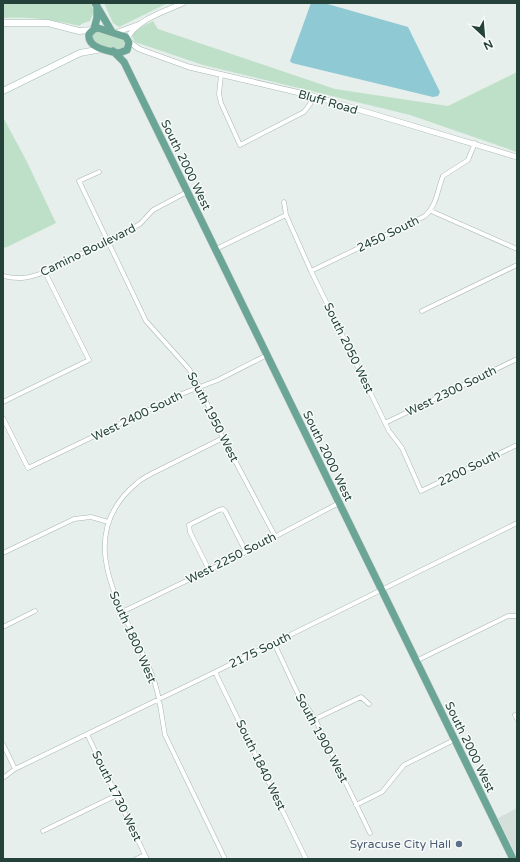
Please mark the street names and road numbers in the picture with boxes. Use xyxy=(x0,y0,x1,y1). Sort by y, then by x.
street label: Bluff Road xyxy=(297,87,359,117)
street label: South 2000 West xyxy=(158,117,214,213)
street label: 2450 South xyxy=(355,213,421,255)
street label: Camino Boulevard xyxy=(38,221,138,279)
street label: South 2050 West xyxy=(321,300,377,396)
street label: West 2300 South xyxy=(403,363,499,419)
street label: South 1950 West xyxy=(184,370,242,465)
street label: West 2400 South xyxy=(89,388,185,444)
street label: South 2000 West xyxy=(300,408,356,504)
street label: 2200 South xyxy=(436,447,502,489)
street label: West 2250 South xyxy=(184,529,278,587)
street label: South 1800 West xyxy=(106,589,160,685)
street label: 2175 South xyxy=(227,629,293,671)
street label: South 1900 West xyxy=(293,691,352,785)
street label: South 2000 West xyxy=(442,699,498,795)
street label: South 1840 West xyxy=(233,717,289,813)
street label: South 1730 West xyxy=(89,748,145,844)

